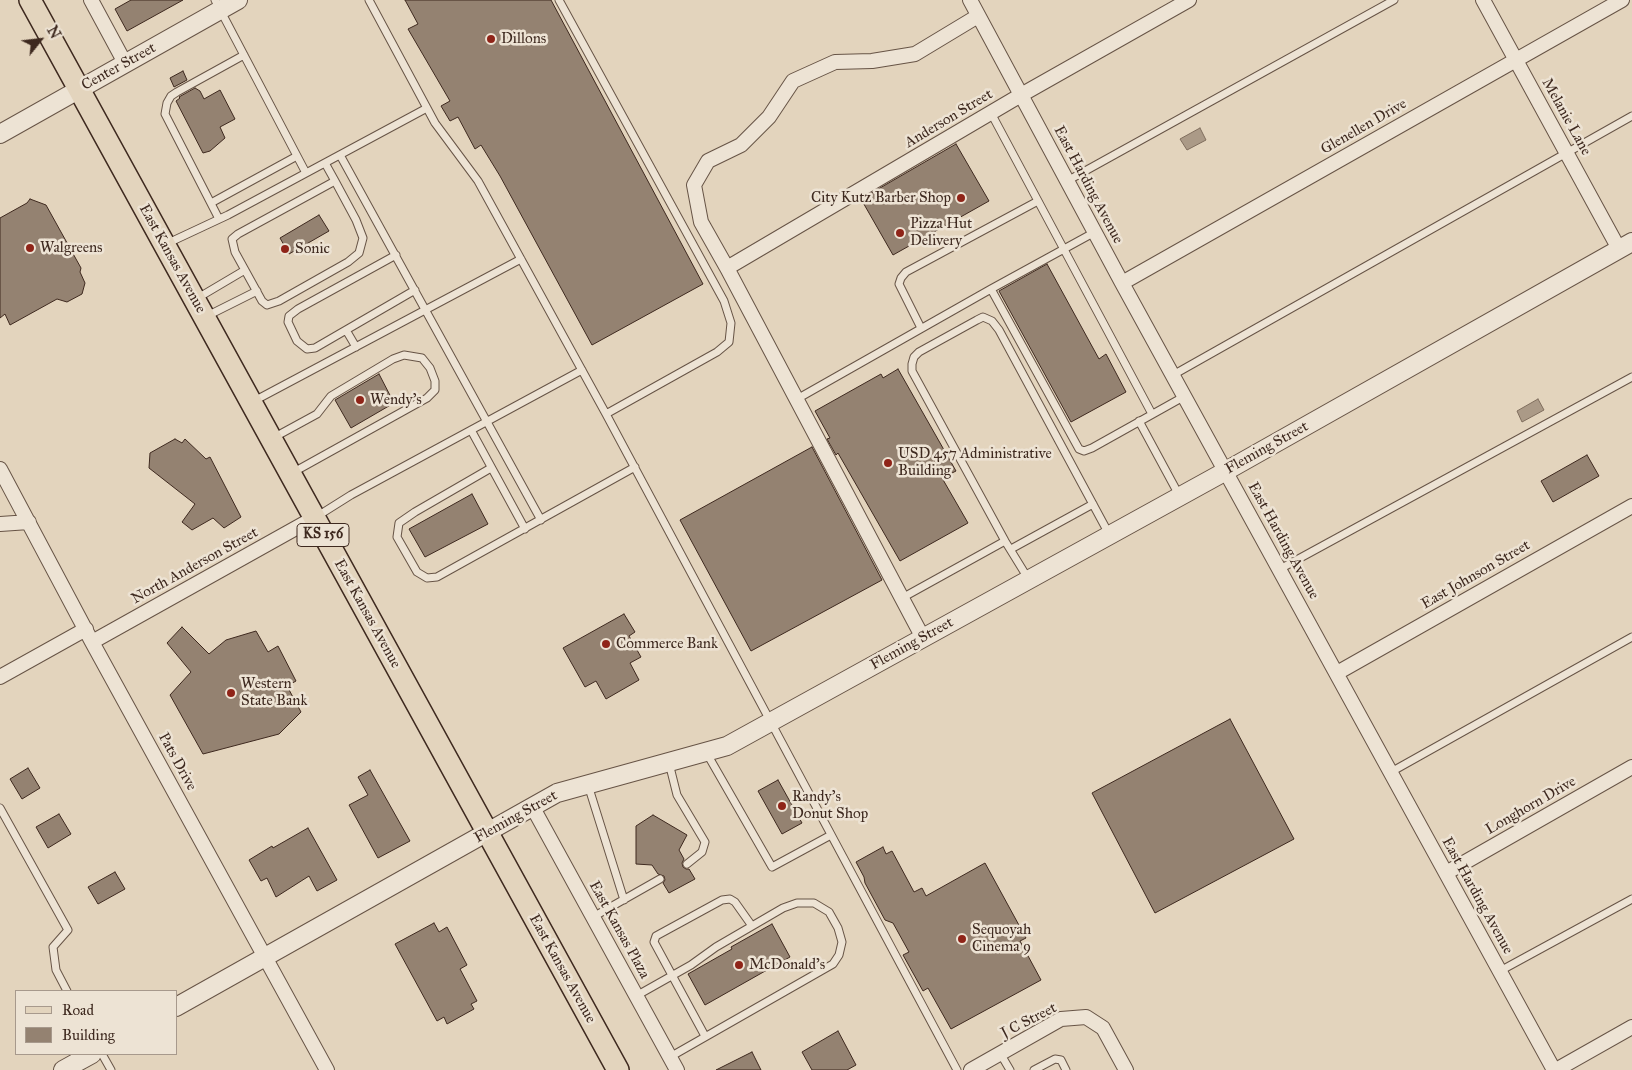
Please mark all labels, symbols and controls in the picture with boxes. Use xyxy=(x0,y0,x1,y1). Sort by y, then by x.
north arrow xyxy=(15,15,65,65)
text: N xyxy=(43,23,64,42)
place label: Dillons xyxy=(501,30,546,48)
marker: Dillons xyxy=(485,33,497,45)
street label: Center Street xyxy=(79,39,159,95)
street label: Melanie Lane xyxy=(1537,75,1595,159)
street label: Anderson Street xyxy=(902,86,996,152)
street label: Glenellen Drive xyxy=(1318,95,1410,159)
street label: East Harding Avenue xyxy=(1049,123,1127,247)
place label: City Kutz Barber Shop xyxy=(811,189,951,207)
marker: City Kutz Barber Shop xyxy=(955,192,967,204)
street label: East Kansas Avenue xyxy=(135,201,209,317)
place label: Pizza Hut Delivery xyxy=(910,215,972,250)
marker: Pizza Hut Delivery xyxy=(894,227,906,239)
place label: Walgreens xyxy=(40,239,103,257)
place label: Sonic xyxy=(295,240,330,258)
marker: Walgreens xyxy=(24,242,36,254)
marker: Sonic xyxy=(279,243,291,255)
place label: Wendy's xyxy=(370,391,422,409)
marker: Wendy's xyxy=(354,394,366,406)
street label: Fleming Street xyxy=(1222,418,1312,478)
place label: USD 457 Administrative Building xyxy=(898,445,1052,480)
marker: USD 457 Administrative Building xyxy=(882,457,894,469)
street label: East Harding Avenue xyxy=(1243,479,1323,603)
street label: North Anderson Street xyxy=(129,524,261,608)
road number: KS 156 xyxy=(297,524,349,546)
street label: East Johnson Street xyxy=(1418,537,1534,613)
street label: East Kansas Avenue xyxy=(330,556,404,672)
street label: Fleming Street xyxy=(867,614,957,674)
place label: Commerce Bank xyxy=(616,635,718,653)
marker: Commerce Bank xyxy=(600,638,612,650)
place label: Western State Bank xyxy=(241,675,307,710)
marker: Western State Bank xyxy=(225,687,237,699)
street label: Pats Drive xyxy=(154,730,200,794)
street label: Longhorn Drive xyxy=(1483,773,1579,839)
street label: Fleming Street xyxy=(471,787,561,847)
place label: Randy's Donut Shop xyxy=(792,788,868,823)
marker: Randy's Donut Shop xyxy=(776,800,788,812)
street label: East Harding Avenue xyxy=(1437,834,1517,958)
street label: East Kansas Plaza xyxy=(585,878,653,982)
street label: East Kansas Avenue xyxy=(525,911,599,1027)
place label: Sequoyah Cinema 9 xyxy=(972,921,1031,956)
marker: Sequoyah Cinema 9 xyxy=(956,933,968,945)
place label: McDonald's xyxy=(749,956,825,974)
marker: McDonald's xyxy=(733,959,745,971)
legend xyxy=(15,990,178,1055)
street label: J C Street xyxy=(998,999,1060,1043)
text: Road xyxy=(62,1001,94,1019)
text: Building xyxy=(62,1026,115,1044)

